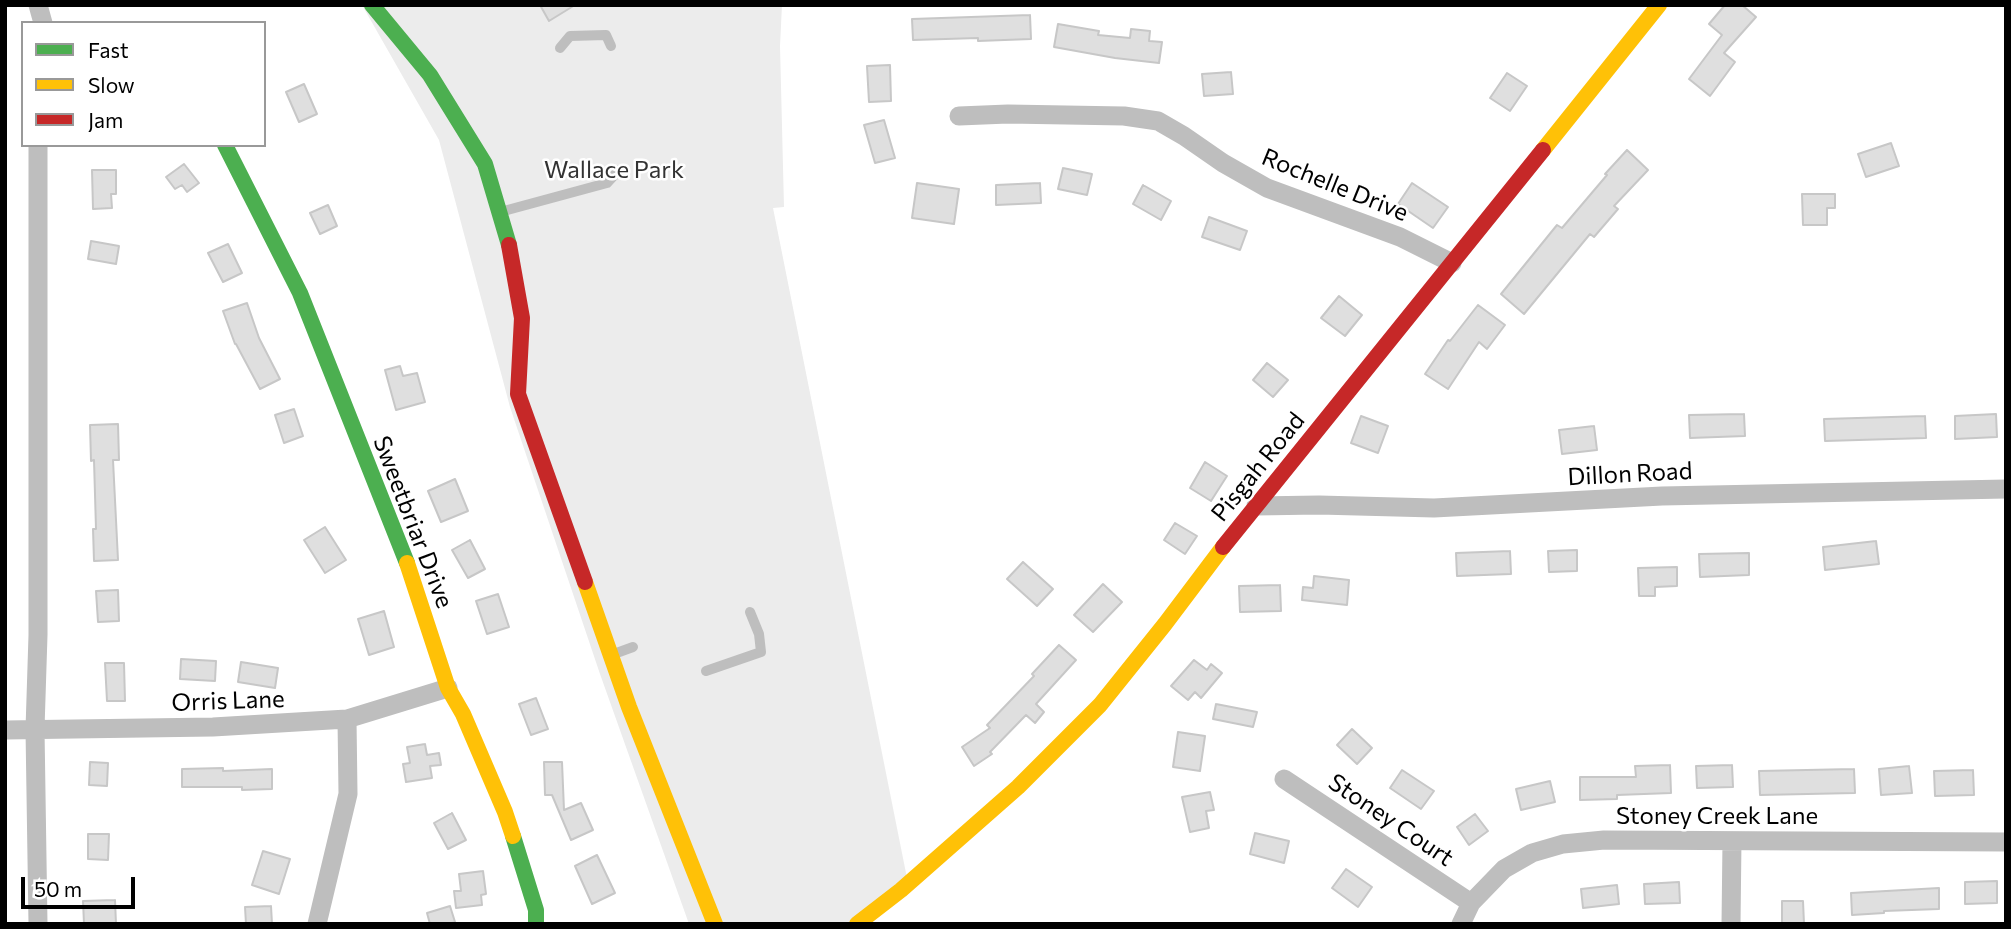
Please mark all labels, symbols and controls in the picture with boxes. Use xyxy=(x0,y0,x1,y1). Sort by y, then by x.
legend xyxy=(21,21,266,147)
text: Fast xyxy=(88,37,129,62)
text: Slow xyxy=(88,72,135,97)
text: Jam xyxy=(88,107,123,132)
street label: Rochelle Drive xyxy=(1258,143,1412,227)
park label: Wallace Park xyxy=(544,156,684,184)
street label: Pisgah Road xyxy=(1205,407,1311,527)
street label: Sweetbriar Drive xyxy=(367,432,459,612)
street label: Dillon Road xyxy=(1567,456,1693,492)
street label: Orris Lane xyxy=(171,685,285,717)
street label: Stoney Court xyxy=(1323,768,1459,872)
street label: Stoney Creek Lane xyxy=(1616,802,1818,830)
scale bar xyxy=(24,862,138,906)
text: 50 m xyxy=(34,876,82,901)

